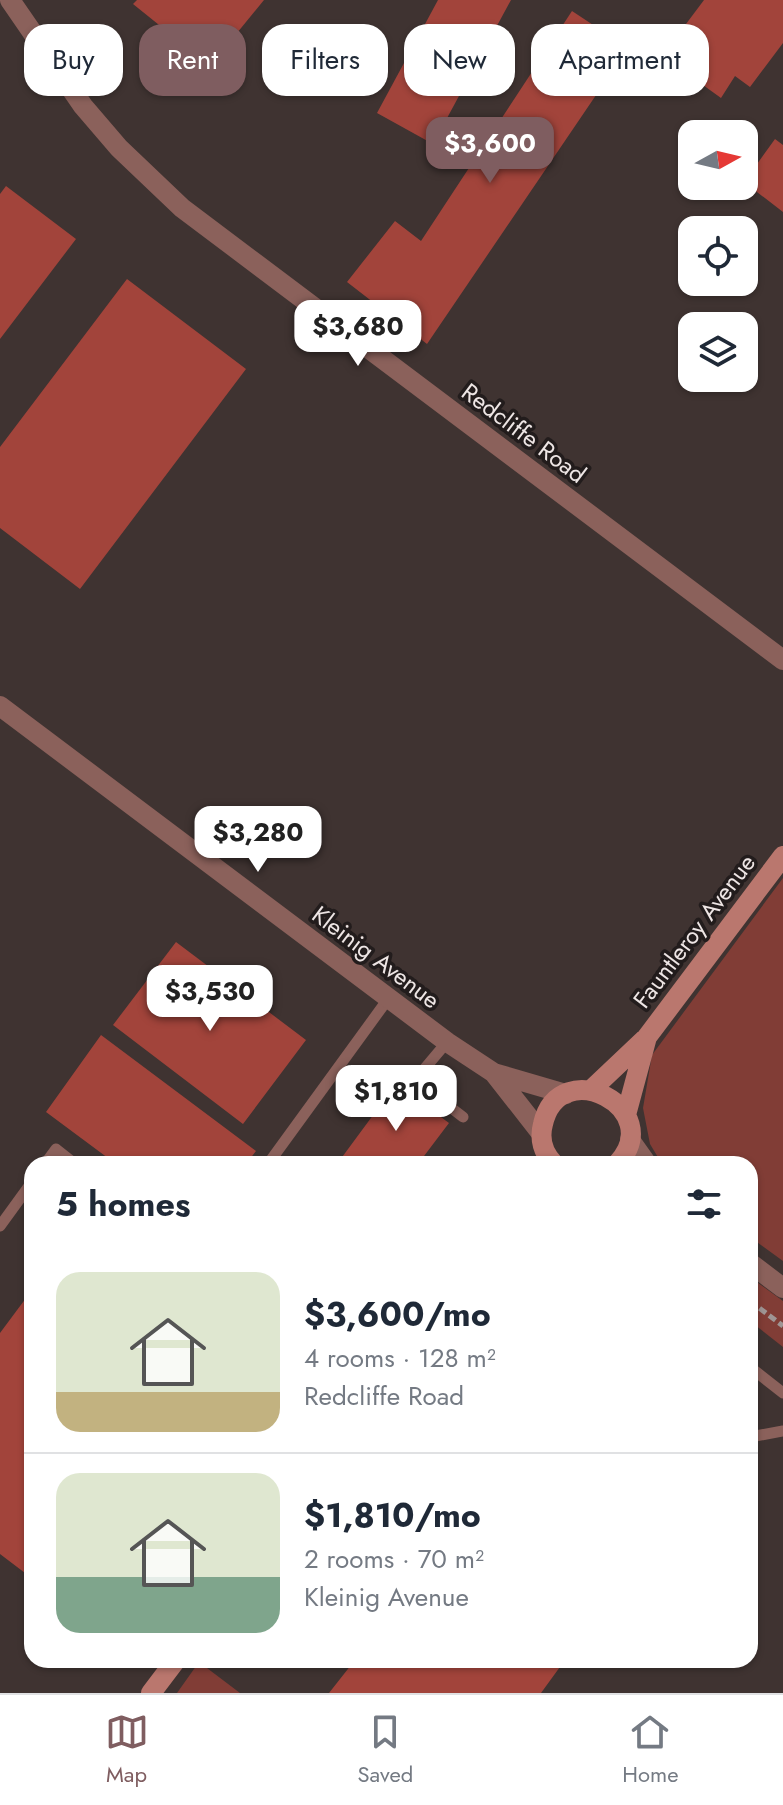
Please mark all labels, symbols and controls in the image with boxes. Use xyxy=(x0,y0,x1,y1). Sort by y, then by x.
chip: Buy xyxy=(24,24,123,96)
chip: Rent xyxy=(139,24,246,96)
chip: Filters xyxy=(262,24,388,96)
chip: New xyxy=(404,24,515,96)
chip: Apartment xyxy=(531,24,709,96)
pin: $3,600 xyxy=(425,117,555,185)
north arrow xyxy=(678,120,758,200)
map controls xyxy=(678,120,758,392)
text: $3,600 xyxy=(444,124,536,162)
button: locate xyxy=(678,216,758,296)
pin: $3,680 xyxy=(293,300,423,368)
text: $3,680 xyxy=(312,307,404,345)
button: layers xyxy=(678,312,758,392)
street label: Redcliffe Road xyxy=(454,375,594,491)
pin: $3,280 xyxy=(193,806,323,874)
text: $3,280 xyxy=(213,813,303,851)
street label: Fauntleroy Avenue xyxy=(624,847,764,1015)
street label: Kleinig Avenue xyxy=(305,897,447,1017)
pin: $3,530 xyxy=(145,965,275,1033)
text: $3,530 xyxy=(165,972,255,1010)
pin: $1,810 xyxy=(331,1065,461,1133)
text: $1,810 xyxy=(354,1072,438,1110)
text: 5 homes xyxy=(56,1180,190,1229)
icon: filters xyxy=(682,1182,726,1226)
text: $3,600/mo xyxy=(304,1290,491,1339)
icon: home xyxy=(120,1304,216,1400)
text: 4 rooms · 128 m² xyxy=(304,1339,496,1377)
text: Redcliffe Road xyxy=(304,1377,464,1415)
text: $1,810/mo xyxy=(304,1491,481,1540)
icon: home xyxy=(120,1505,216,1601)
text: 2 rooms · 70 m² xyxy=(304,1540,484,1578)
text: Kleinig Avenue xyxy=(304,1578,469,1616)
tab: Map xyxy=(105,1710,149,1790)
tab: Saved xyxy=(358,1710,413,1790)
tab: Home xyxy=(622,1710,678,1790)

